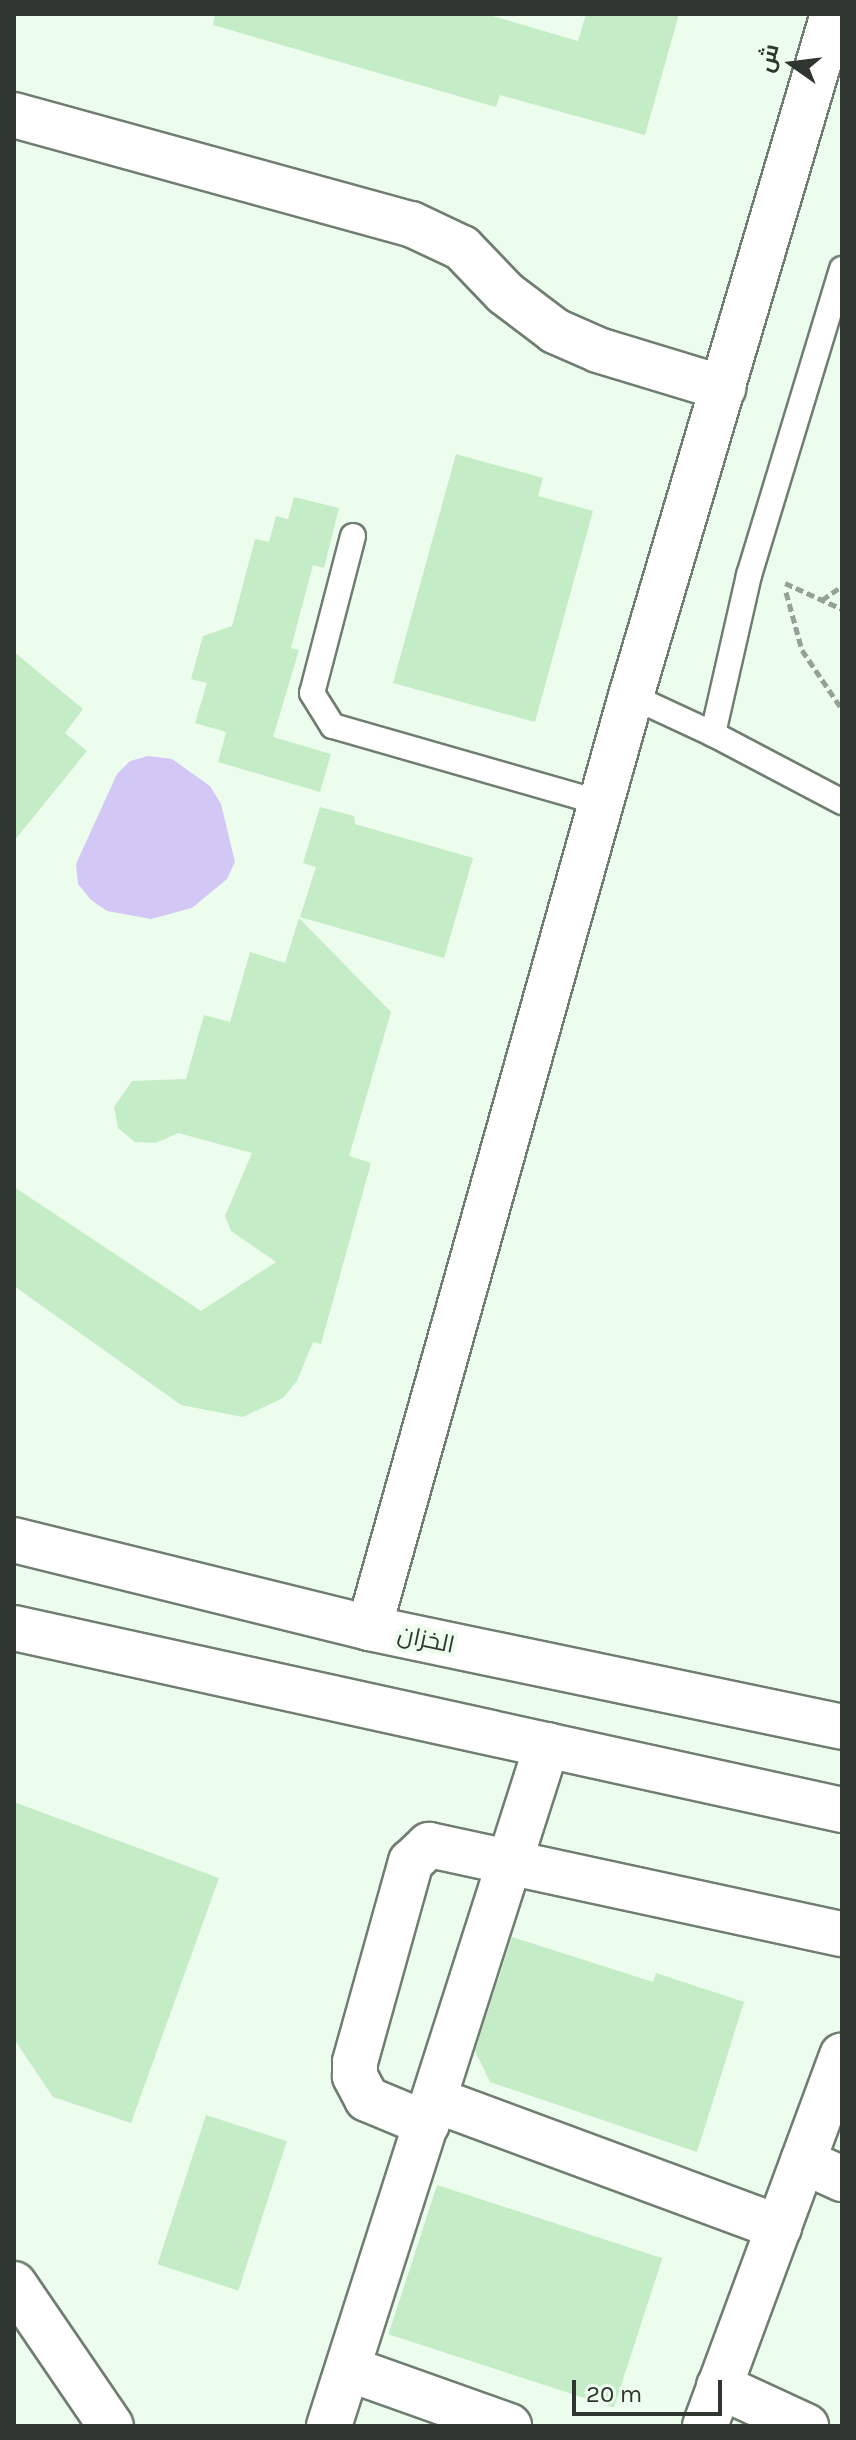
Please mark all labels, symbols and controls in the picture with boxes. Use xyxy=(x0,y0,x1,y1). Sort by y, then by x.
north arrow xyxy=(752,24,832,104)
text: ش xyxy=(753,41,785,75)
street label: الخزان xyxy=(395,1620,457,1660)
scale bar xyxy=(576,2364,726,2414)
text: 20 m xyxy=(586,2380,642,2408)

